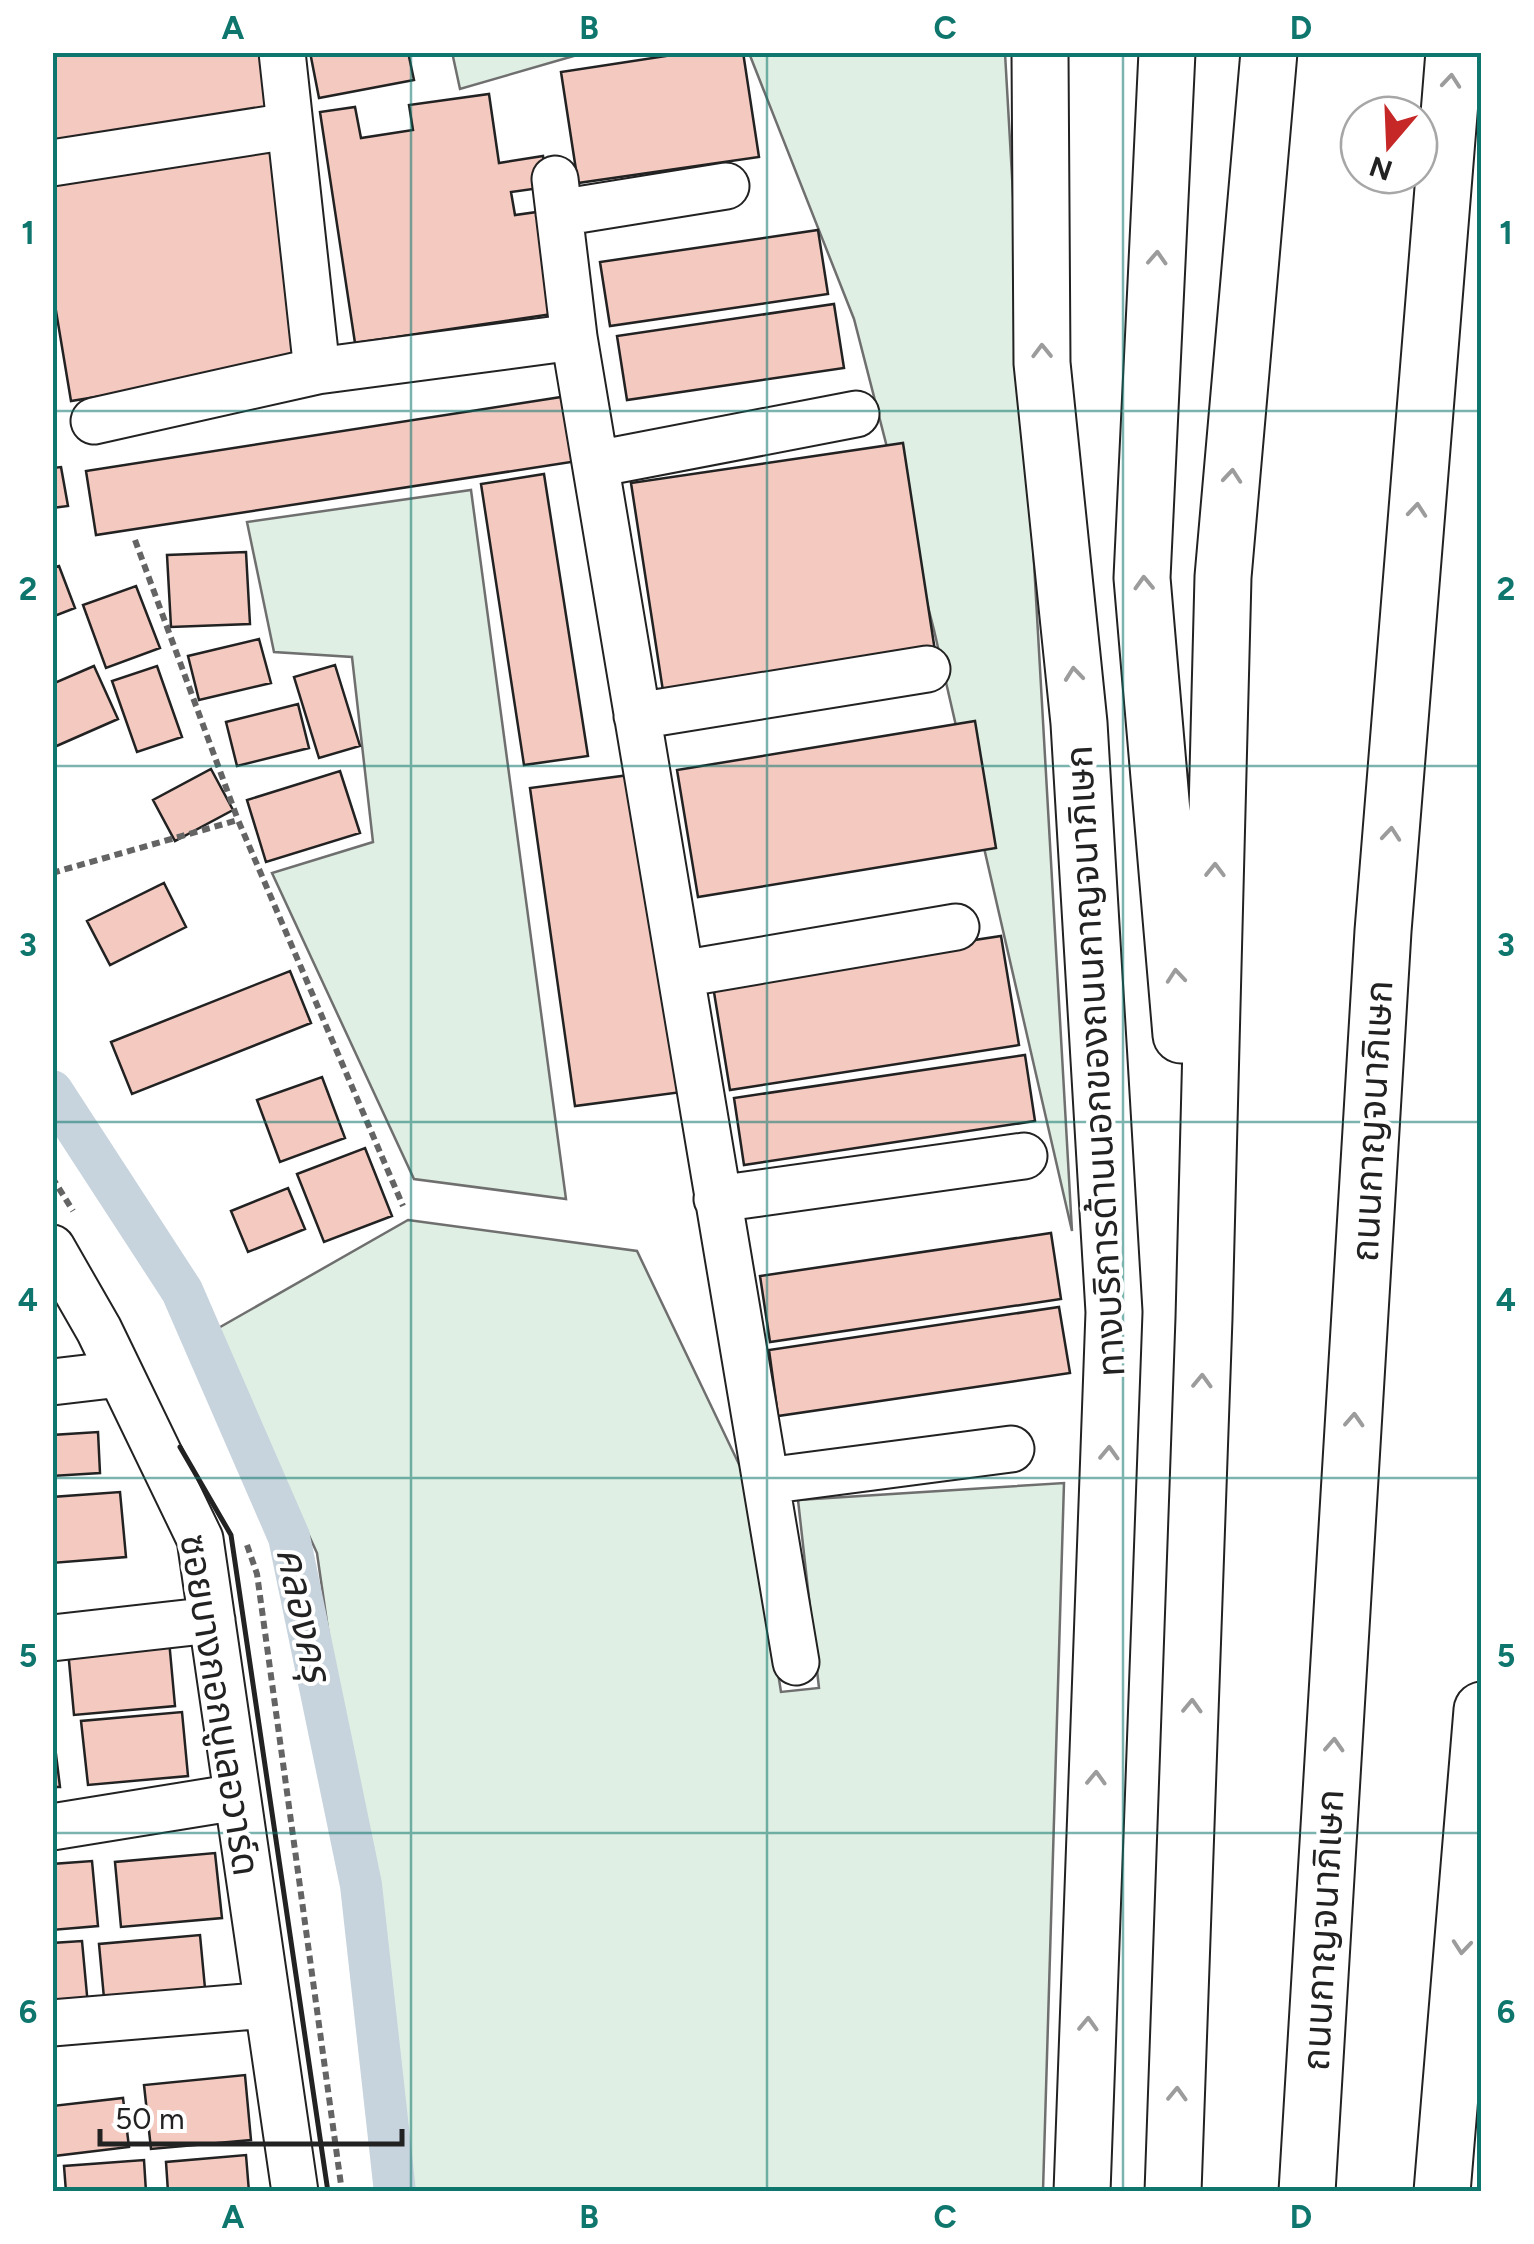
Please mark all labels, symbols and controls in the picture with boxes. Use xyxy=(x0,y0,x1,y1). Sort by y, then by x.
text: A xyxy=(222,9,245,47)
text: B xyxy=(579,9,599,47)
text: C xyxy=(933,9,957,47)
text: D xyxy=(1290,9,1312,47)
one-way arrow xyxy=(1440,73,1462,89)
north arrow xyxy=(1339,95,1439,195)
text: N xyxy=(1365,149,1397,188)
text: 1 xyxy=(21,214,35,252)
text: 1 xyxy=(1499,214,1513,252)
one-way arrow xyxy=(1147,249,1168,265)
one-way arrow xyxy=(1032,342,1053,358)
one-way arrow xyxy=(1220,467,1242,483)
one-way arrow xyxy=(1405,502,1427,518)
text: 2 xyxy=(19,570,37,608)
text: 2 xyxy=(1497,570,1515,608)
one-way arrow xyxy=(1133,574,1154,590)
one-way arrow xyxy=(1064,666,1086,682)
street label: ทางบริการด้านนอกของถนนกาญจนาภิเษก xyxy=(1055,744,1135,1378)
one-way arrow xyxy=(1380,826,1401,842)
one-way arrow xyxy=(1205,862,1226,878)
text: 3 xyxy=(19,926,37,964)
text: 3 xyxy=(1497,926,1515,964)
one-way arrow xyxy=(1165,968,1187,984)
street label: ถนนกาญจนาภิเษก xyxy=(1342,979,1402,1263)
text: 4 xyxy=(18,1281,38,1319)
text: 4 xyxy=(1496,1281,1516,1319)
one-way arrow xyxy=(1192,1372,1213,1388)
one-way arrow xyxy=(1342,1412,1364,1428)
one-way arrow xyxy=(1098,1444,1119,1460)
street label: ซอยบางกอกบูเลอวาร์ด xyxy=(170,1531,270,1879)
water label: คลองครุ xyxy=(265,1543,342,1688)
text: 5 xyxy=(19,1637,37,1675)
text: 5 xyxy=(1497,1637,1515,1675)
one-way arrow xyxy=(1181,1697,1202,1713)
one-way arrow xyxy=(1323,1736,1344,1752)
one-way arrow xyxy=(1086,1769,1107,1785)
street label: ถนนกาญจนาภิเษก xyxy=(1293,1788,1353,2072)
one-way arrow xyxy=(1452,1939,1474,1955)
text: 6 xyxy=(19,1993,37,2031)
text: 6 xyxy=(1497,1993,1515,2031)
one-way arrow xyxy=(1077,2016,1098,2032)
scale bar xyxy=(100,2084,402,2146)
one-way arrow xyxy=(1166,2086,1187,2102)
text: 50 m xyxy=(115,2100,184,2137)
text: A xyxy=(222,2198,245,2236)
text: B xyxy=(579,2198,599,2236)
text: C xyxy=(933,2198,957,2236)
text: D xyxy=(1290,2198,1312,2236)

